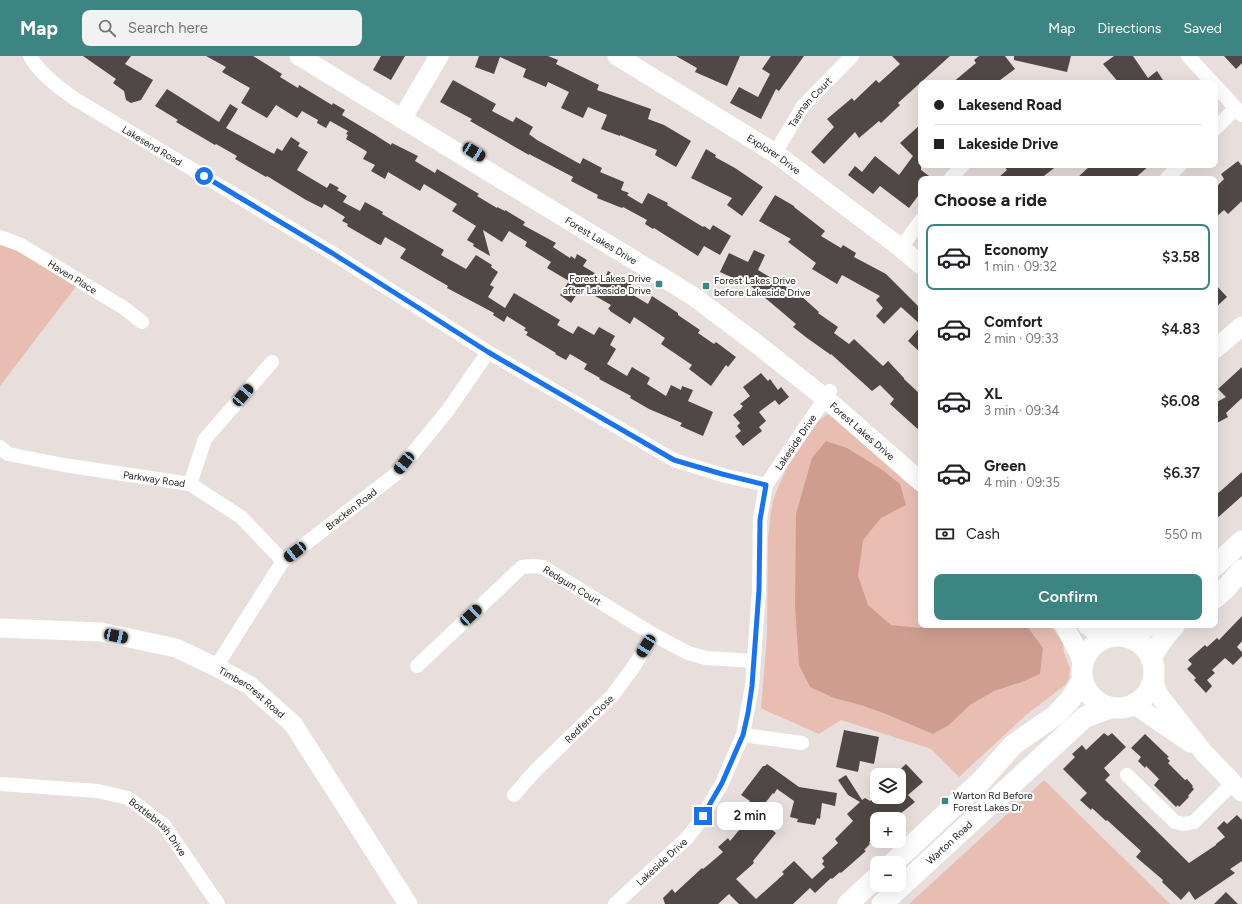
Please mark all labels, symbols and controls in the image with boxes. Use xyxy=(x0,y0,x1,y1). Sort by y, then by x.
search box xyxy=(82,10,362,46)
text: Map xyxy=(20,17,58,40)
icon: search xyxy=(96,17,118,39)
text: Search here xyxy=(128,19,208,37)
text: Map xyxy=(1048,20,1076,37)
text: Directions xyxy=(1098,20,1161,37)
text: Saved xyxy=(1183,20,1222,37)
street label: Tasman Court xyxy=(786,74,835,130)
text: Lakesend Road xyxy=(958,96,1062,114)
street label: Lakesend Road xyxy=(120,123,185,169)
street label: Explorer Drive xyxy=(744,131,804,177)
text: Lakeside Drive xyxy=(958,135,1058,153)
car xyxy=(461,141,487,163)
route start xyxy=(195,167,213,185)
text: Choose a ride xyxy=(934,189,1047,211)
street label: Forest Lakes Drive xyxy=(563,214,640,268)
icon: car xyxy=(936,239,972,275)
text: Economy xyxy=(984,241,1049,259)
text: $3.58 xyxy=(1162,248,1200,266)
street label: Haven Place xyxy=(45,257,100,297)
text: 1 min · 09:32 xyxy=(984,259,1057,274)
place label: Forest Lakes Drive after Lakeside Drive xyxy=(563,272,652,297)
place label: Forest Lakes Drive before Lakeside Drive xyxy=(714,274,811,299)
marker: Forest Lakes Drive after Lakeside Drive xyxy=(654,279,664,289)
marker: Forest Lakes Drive before Lakeside Drive xyxy=(701,281,711,291)
icon: car xyxy=(936,311,972,347)
text: Comfort xyxy=(984,313,1043,331)
text: $4.83 xyxy=(1161,320,1200,338)
text: 2 min · 09:33 xyxy=(984,331,1059,346)
car xyxy=(231,382,255,408)
icon: car xyxy=(936,383,972,419)
text: XL xyxy=(984,385,1002,403)
text: $6.08 xyxy=(1161,392,1200,410)
street label: Forest Lakes Drive xyxy=(827,399,898,463)
text: 3 min · 09:34 xyxy=(984,403,1059,418)
street label: Lakeside Drive xyxy=(772,412,820,473)
car xyxy=(392,450,416,476)
icon: car xyxy=(936,455,972,491)
text: Green xyxy=(984,457,1026,475)
text: $6.37 xyxy=(1163,464,1200,482)
street label: Parkway Road xyxy=(122,468,186,490)
text: 4 min · 09:35 xyxy=(984,475,1060,490)
street label: Bracken Road xyxy=(323,485,380,533)
icon: cash xyxy=(934,523,956,545)
text: Cash xyxy=(966,525,1000,543)
text: 550 m xyxy=(1164,527,1202,542)
car xyxy=(282,540,308,564)
street label: Redgum Court xyxy=(541,563,604,608)
button: Confirm xyxy=(934,574,1202,620)
car xyxy=(458,602,484,628)
car xyxy=(103,628,129,644)
car xyxy=(635,633,657,659)
street label: Timbercrest Road xyxy=(216,664,288,721)
street label: Redfern Close xyxy=(562,692,617,746)
map controls xyxy=(870,768,906,892)
button: layers xyxy=(870,768,906,804)
place label: Warton Rd Before Forest Lakes Dr xyxy=(953,789,1033,814)
street label: Bottlebrush Drive xyxy=(126,795,190,859)
marker: Warton Rd Before Forest Lakes Dr xyxy=(940,796,950,806)
callout: 2 min xyxy=(717,802,783,830)
route end xyxy=(694,807,712,825)
text: 2 min xyxy=(734,808,766,823)
button: + xyxy=(870,812,906,848)
street label: Warton Road xyxy=(923,818,975,867)
street label: Lakeside Drive xyxy=(634,835,690,888)
button: − xyxy=(870,856,906,892)

